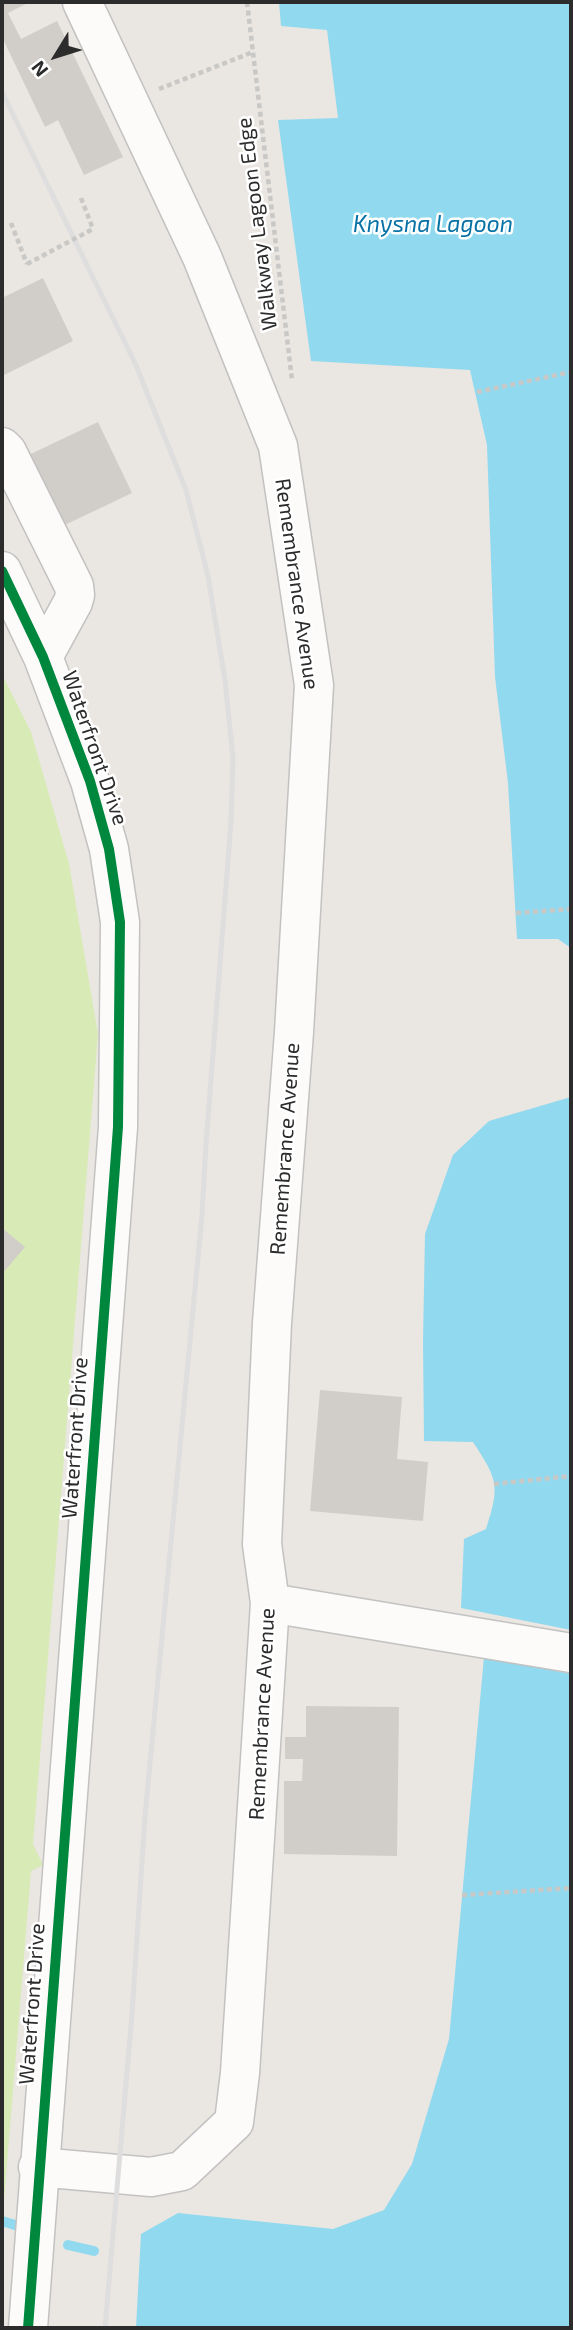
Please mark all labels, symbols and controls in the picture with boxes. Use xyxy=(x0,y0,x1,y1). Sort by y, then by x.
north arrow xyxy=(21,21,91,91)
text: N xyxy=(26,57,52,82)
street label: Walkway Lagoon Edge xyxy=(231,116,283,332)
water label: Knysna Lagoon xyxy=(353,210,513,238)
street label: Remembrance Avenue xyxy=(270,477,324,691)
street label: Waterfront Drive xyxy=(57,667,133,829)
street label: Remembrance Avenue xyxy=(265,1042,305,1256)
street label: Waterfront Drive xyxy=(57,1356,93,1520)
street label: Remembrance Avenue xyxy=(244,1607,280,1821)
street label: Waterfront Drive xyxy=(14,1922,50,2086)

